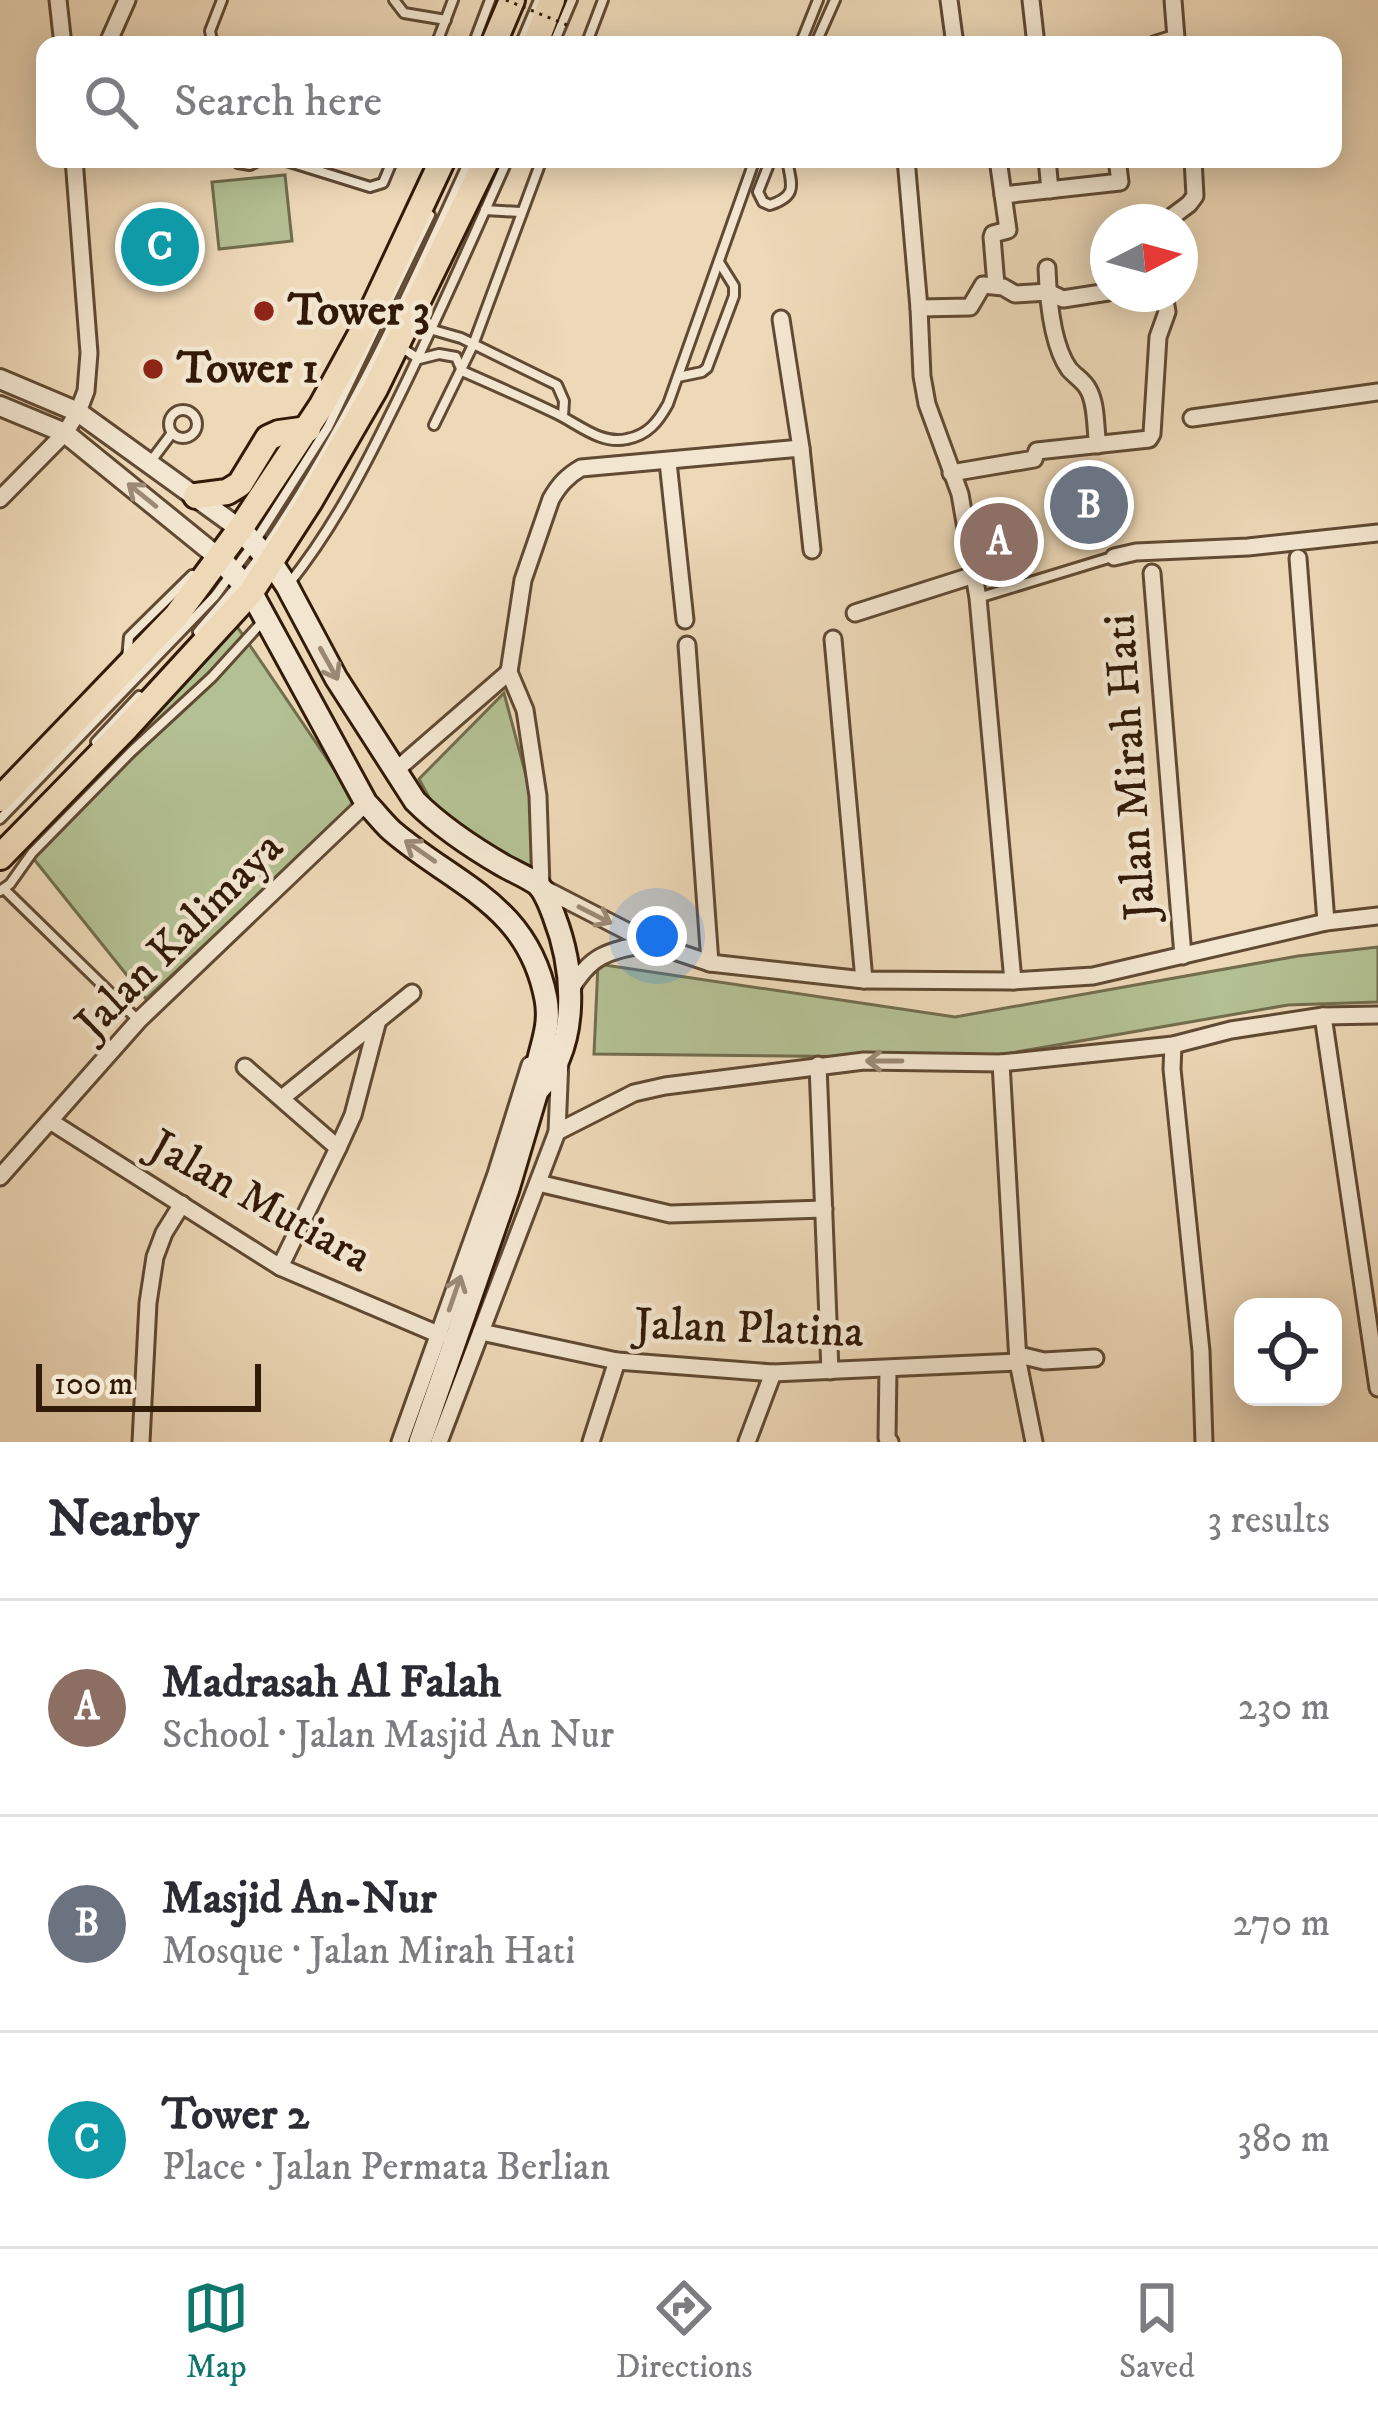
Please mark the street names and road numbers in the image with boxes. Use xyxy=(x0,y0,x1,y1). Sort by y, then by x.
street label: Jalan Mirah Hati xyxy=(1092,612,1170,926)
street label: Jalan Kalimaya xyxy=(62,820,296,1054)
street label: Jalan Mutiara xyxy=(136,1116,381,1286)
street label: Jalan Platina xyxy=(630,1297,864,1361)

